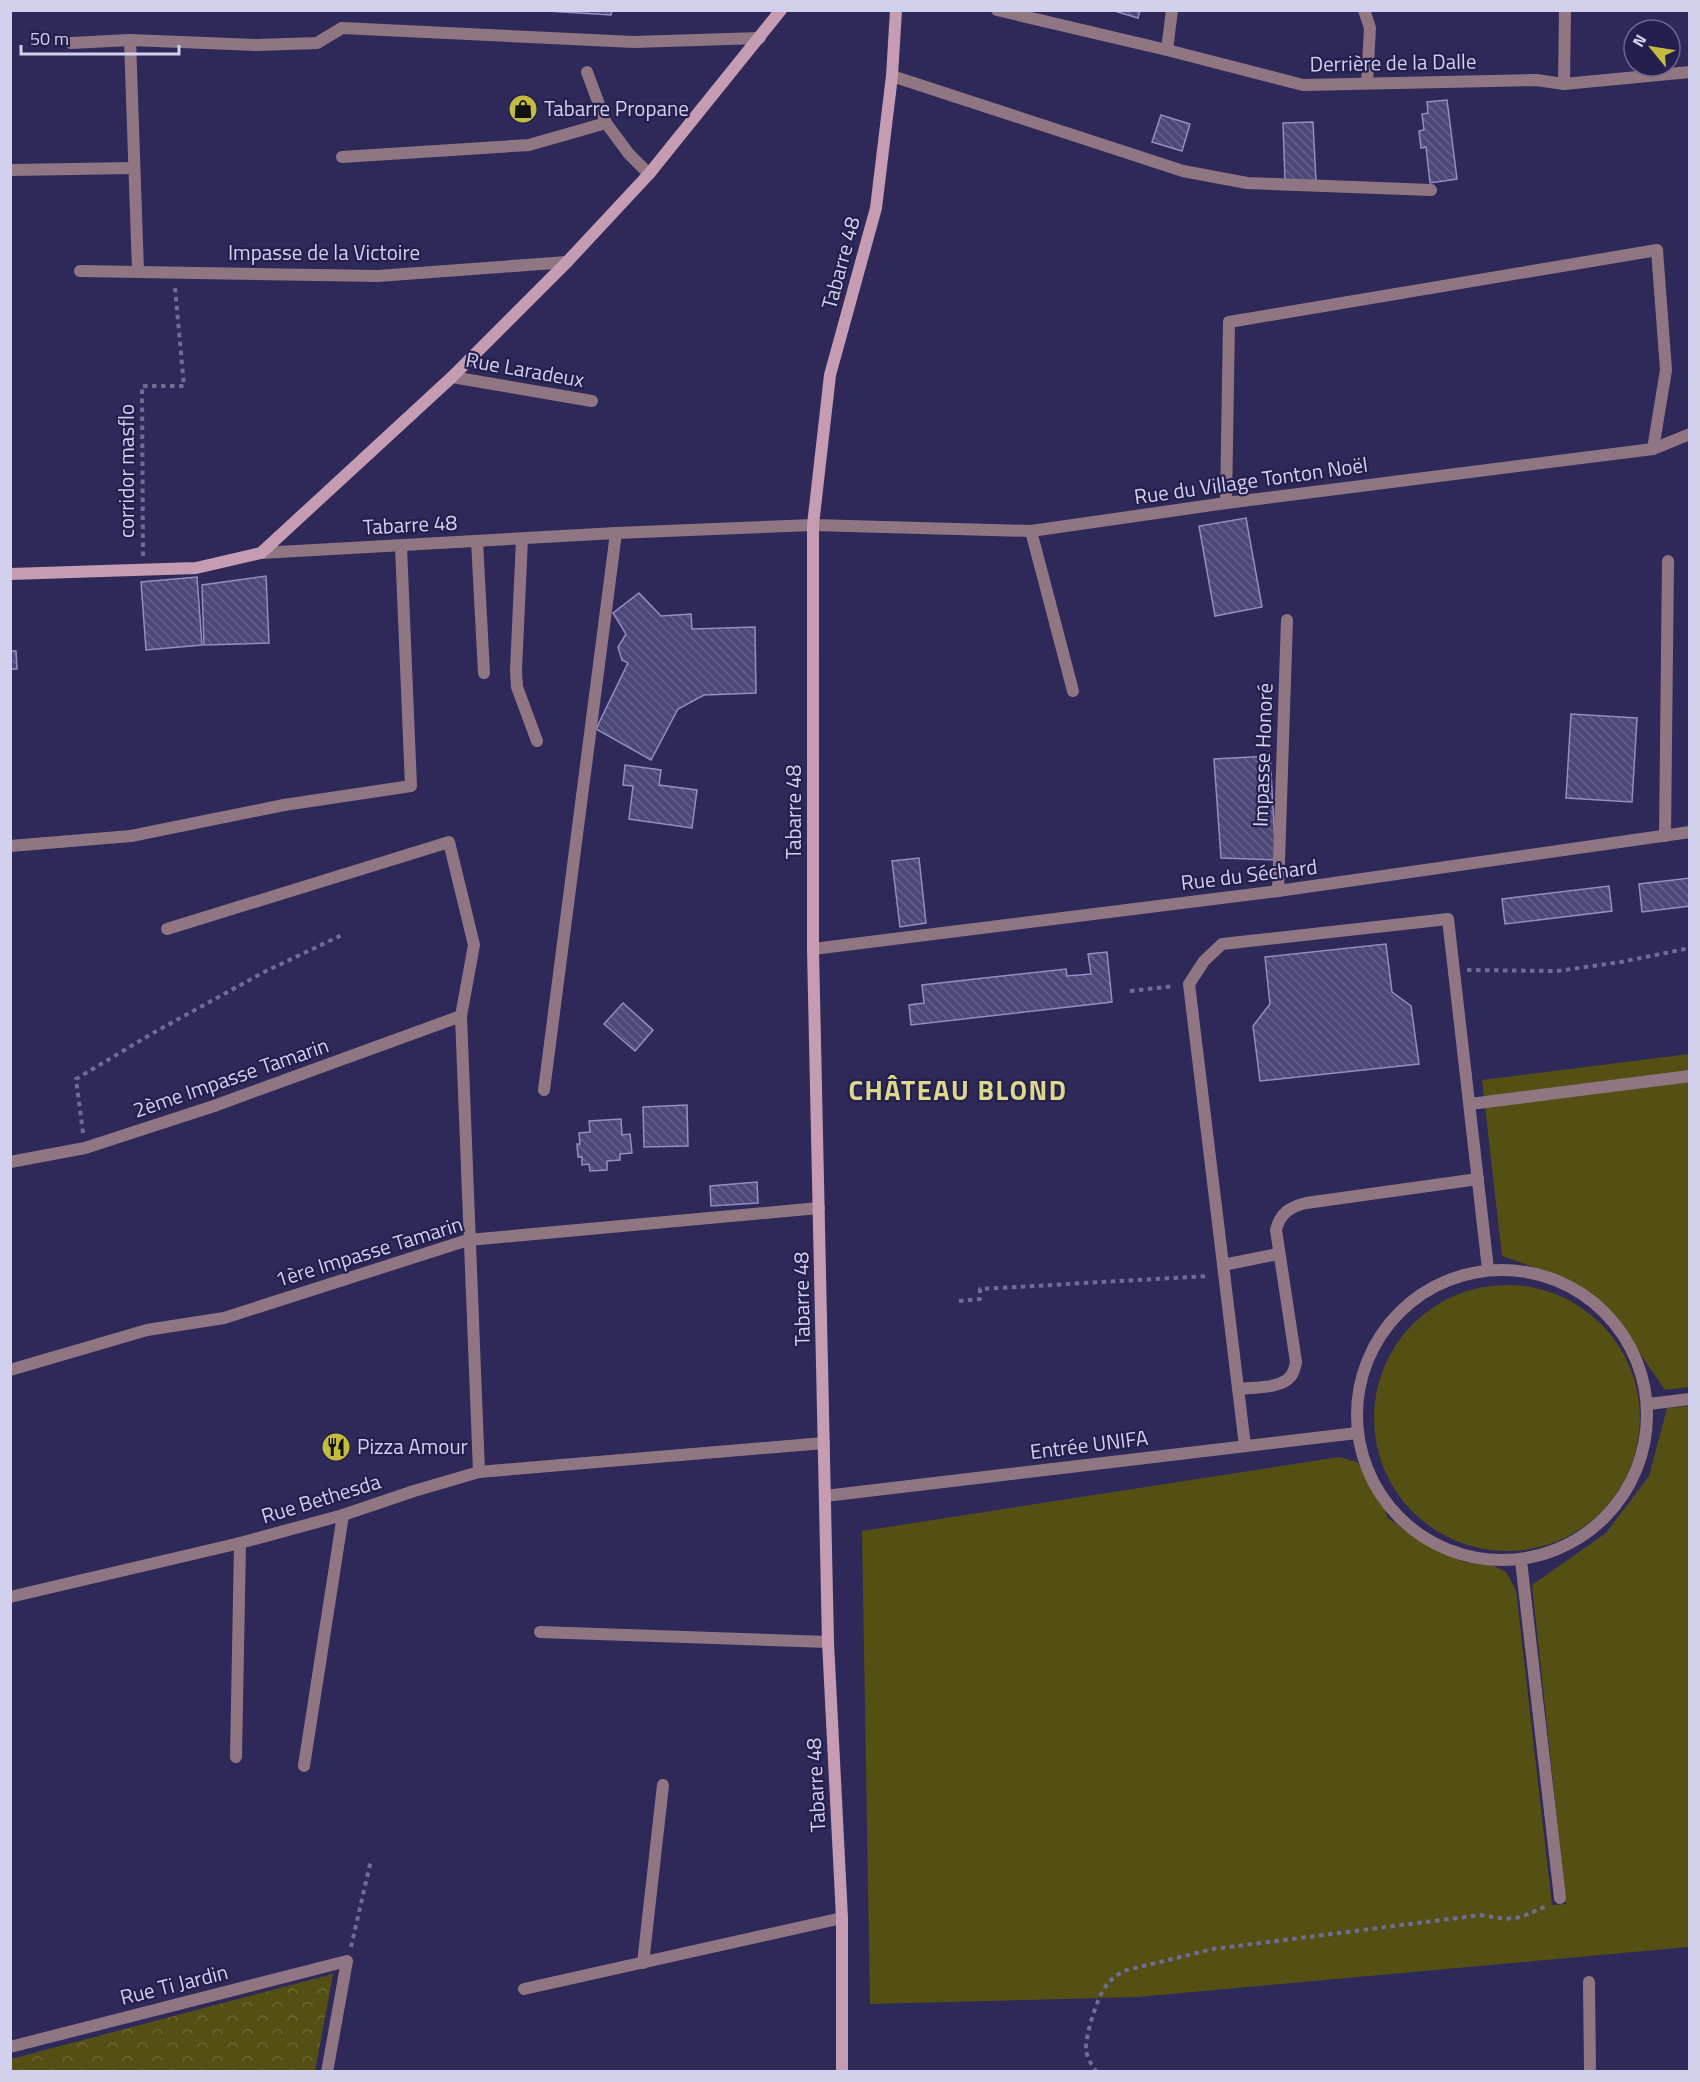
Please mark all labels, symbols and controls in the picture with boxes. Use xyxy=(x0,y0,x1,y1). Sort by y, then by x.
scale bar xyxy=(21,18,178,56)
north arrow xyxy=(1622,18,1682,78)
text: 50 m xyxy=(30,25,69,52)
text: N xyxy=(1626,30,1652,51)
street label: Derrière de la Dalle xyxy=(1309,45,1477,79)
place label: Tabarre Propane xyxy=(544,92,689,124)
shop icon: Tabarre Propane xyxy=(507,93,539,125)
street label: Tabarre 48 xyxy=(812,213,868,312)
street label: Impasse de la Victoire xyxy=(228,236,420,268)
street label: Rue Laradeux xyxy=(463,343,588,395)
street label: corridor masflo xyxy=(110,404,142,538)
street label: Rue du Village Tonton Noël xyxy=(1132,448,1370,512)
street label: Tabarre 48 xyxy=(362,506,458,542)
street label: Impasse Honoré xyxy=(1243,682,1281,828)
street label: Tabarre 48 xyxy=(777,765,809,859)
street label: Rue du Séchard xyxy=(1179,850,1319,898)
street label: 2ème Impasse Tamarin xyxy=(128,1029,333,1126)
district label: CHÂTEAU BLOND xyxy=(848,1069,1068,1110)
street label: 1ère Impasse Tamarin xyxy=(271,1207,466,1295)
street label: Tabarre 48 xyxy=(784,1251,818,1346)
street label: Entrée UNIFA xyxy=(1028,1421,1150,1467)
place label: Pizza Amour xyxy=(357,1430,468,1462)
restaurant icon: Pizza Amour xyxy=(320,1431,352,1463)
street label: Rue Bethesda xyxy=(257,1465,385,1531)
street label: Tabarre 48 xyxy=(797,1737,833,1833)
street label: Rue Ti Jardin xyxy=(116,1955,231,2013)

